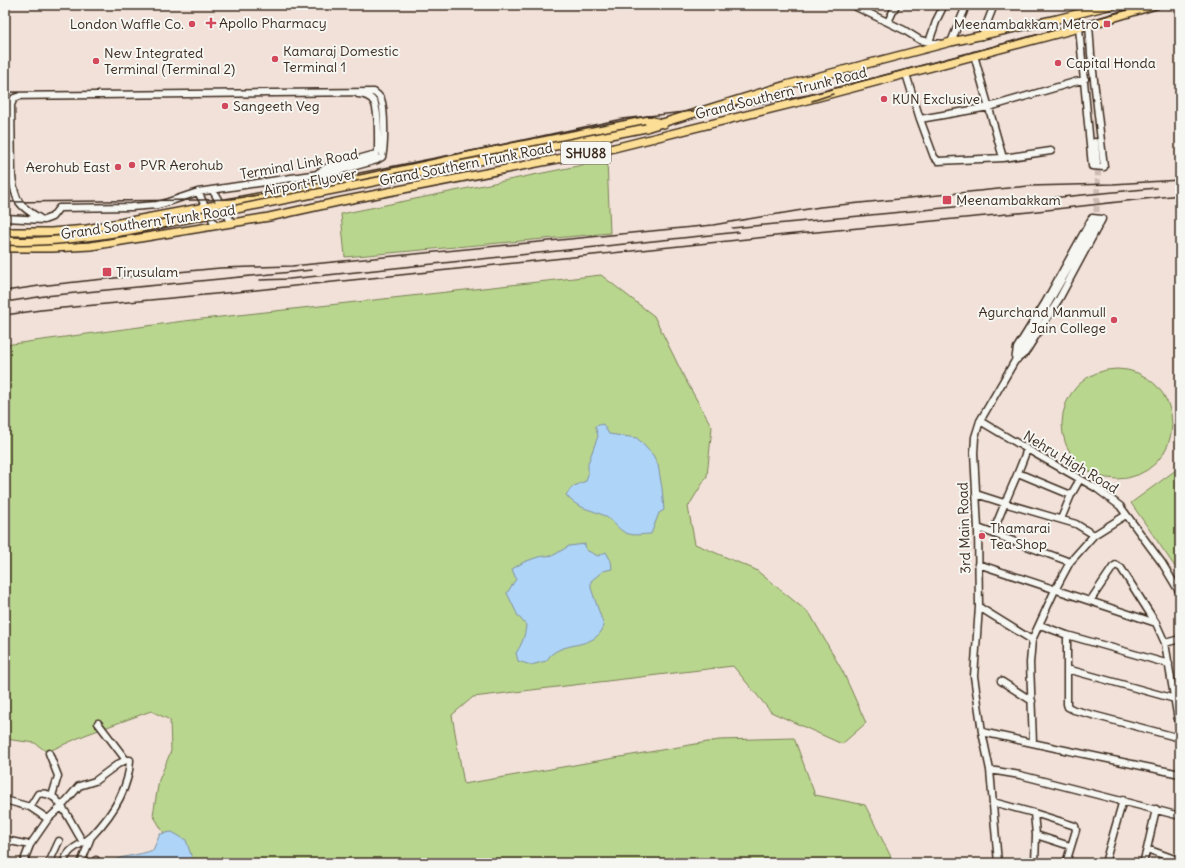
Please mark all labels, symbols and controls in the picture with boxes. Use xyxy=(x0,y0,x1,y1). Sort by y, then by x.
place label: Apollo Pharmacy xyxy=(219,14,327,32)
place label: London Waffle Co. xyxy=(70,15,184,33)
place label: Meenambakkam Metro xyxy=(954,15,1099,33)
marker: Apollo Pharmacy xyxy=(206,18,216,28)
marker: London Waffle Co. xyxy=(187,19,197,29)
marker: Meenambakkam Metro xyxy=(1102,19,1112,29)
place label: Kamaraj Domestic Terminal 1 xyxy=(283,42,399,76)
place label: New Integrated Terminal (Terminal 2) xyxy=(104,44,235,78)
marker: Kamaraj Domestic Terminal 1 xyxy=(270,54,280,64)
place label: Capital Honda xyxy=(1066,54,1156,72)
marker: New Integrated Terminal (Terminal 2) xyxy=(91,56,101,66)
marker: Capital Honda xyxy=(1053,58,1063,68)
street label: Grand Southern Trunk Road xyxy=(693,63,869,123)
place label: KUN Exclusive xyxy=(892,90,980,108)
marker: KUN Exclusive xyxy=(879,94,889,104)
place label: Sangeeth Veg xyxy=(233,97,319,115)
marker: Sangeeth Veg xyxy=(220,101,230,111)
street label: Grand Southern Trunk Road xyxy=(378,138,554,190)
road number: SHU88 xyxy=(561,142,611,164)
street label: Terminal Link Road xyxy=(238,145,360,183)
place label: PVR Aerohub xyxy=(140,156,224,174)
place label: Aerohub East xyxy=(26,158,110,176)
marker: PVR Aerohub xyxy=(127,160,137,170)
marker: Aerohub East xyxy=(113,162,123,172)
street label: Airport Flyover xyxy=(262,164,358,200)
place label: Meenambakkam xyxy=(956,191,1061,209)
marker: Meenambakkam xyxy=(941,194,953,206)
street label: Grand Southern Trunk Road xyxy=(59,201,237,243)
place label: Tirusulam xyxy=(116,263,178,281)
marker: Tirusulam xyxy=(101,266,113,278)
place label: Agurchand Manmull Jain College xyxy=(979,303,1106,337)
marker: Agurchand Manmull Jain College xyxy=(1109,315,1119,325)
street label: Nehru High Road xyxy=(1020,427,1122,497)
street label: 3rd Main Road xyxy=(953,482,975,574)
place label: Thamarai Tea Shop xyxy=(990,519,1050,553)
marker: Thamarai Tea Shop xyxy=(977,531,987,541)

